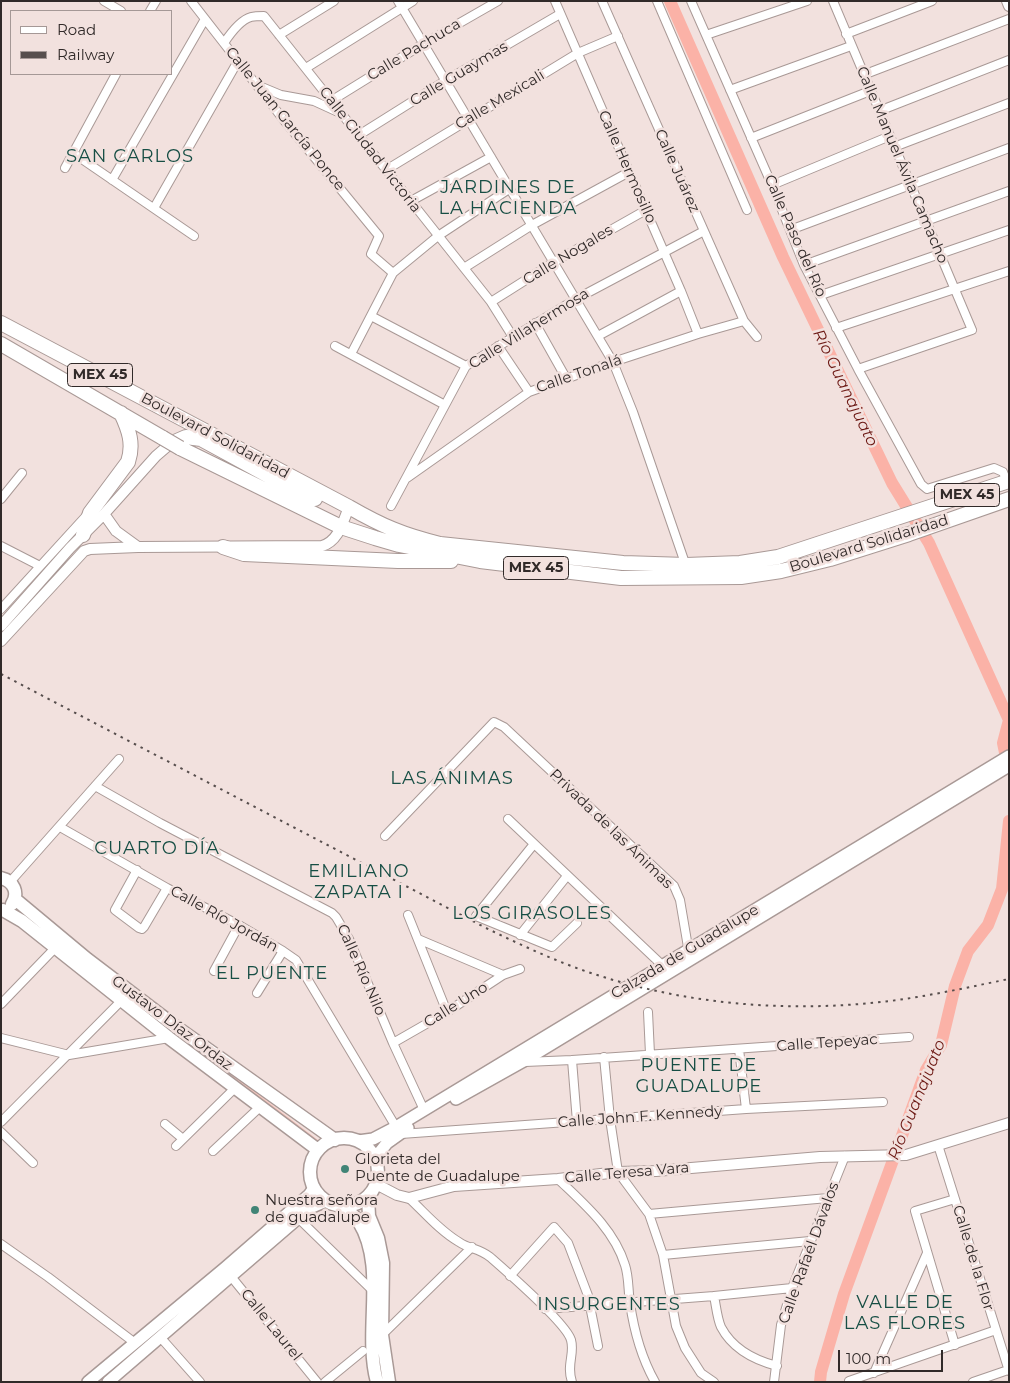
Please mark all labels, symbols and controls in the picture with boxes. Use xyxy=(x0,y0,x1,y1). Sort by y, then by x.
legend xyxy=(10,10,172,75)
street label: Calle Pachuca xyxy=(364,15,464,85)
text: Road xyxy=(57,20,96,39)
street label: Calle Guaymas xyxy=(407,38,511,110)
street label: Calle Juan García Ponce xyxy=(221,43,349,195)
text: Railway xyxy=(57,45,114,64)
street label: Calle Manuel Ávila Camacho xyxy=(852,64,952,266)
street label: Calle Mexicali xyxy=(452,66,548,134)
street label: Calle Ciudad Victoria xyxy=(315,83,425,217)
street label: Calle Hermosillo xyxy=(594,108,660,226)
street label: Calle Juárez xyxy=(651,127,703,215)
district label: SAN CARLOS xyxy=(65,146,195,168)
street label: Calle Paso del Río xyxy=(760,172,830,300)
district label: JARDINES DE LA HACIENDA xyxy=(437,177,579,220)
street label: Calle Nogales xyxy=(520,221,616,289)
street label: Calle Villahermosa xyxy=(466,285,592,373)
water label: Río Guanajuato xyxy=(808,326,882,450)
street label: Calle Tonalá xyxy=(534,351,624,397)
road number: MEX 45 xyxy=(68,364,132,386)
street label: Boulevard Solidaridad xyxy=(138,389,292,483)
road number: MEX 45 xyxy=(934,484,1000,506)
street label: Boulevard Solidaridad xyxy=(787,511,951,577)
road number: MEX 45 xyxy=(504,556,568,580)
street label: Privada de las Ánimas xyxy=(546,765,676,893)
district label: LAS ÁNIMAS xyxy=(389,768,515,790)
district label: CUARTO DÍA xyxy=(93,838,221,860)
district label: EMILIANO ZAPATA I xyxy=(307,861,411,904)
street label: Calle Río Jordán xyxy=(167,882,281,956)
street label: Calzada de Guadalupe xyxy=(608,901,762,1003)
district label: LOS GIRASOLES xyxy=(451,903,613,925)
street label: Calle Río Nilo xyxy=(333,921,389,1019)
district label: EL PUENTE xyxy=(215,963,329,985)
street label: Gustavo Díaz Ordaz xyxy=(108,972,236,1074)
street label: Calle Uno xyxy=(421,978,491,1032)
street label: Calle Tepeyac xyxy=(776,1030,878,1056)
water label: Río Guanajuato xyxy=(884,1037,950,1163)
district label: PUENTE DE GUADALUPE xyxy=(634,1055,764,1098)
street label: Calle John F. Kennedy xyxy=(557,1102,723,1132)
place label: Glorieta del Puente de Guadalupe xyxy=(355,1151,520,1186)
street label: Calle Teresa Vara xyxy=(564,1159,690,1187)
marker: Glorieta del Puente de Guadalupe xyxy=(339,1163,351,1175)
street label: Calle Rafaél Dávalos xyxy=(775,1180,843,1326)
place label: Nuestra señora de guadalupe xyxy=(265,1192,378,1227)
street label: Calle de la Flor xyxy=(948,1203,998,1313)
marker: Nuestra señora de guadalupe xyxy=(249,1204,261,1216)
street label: Calle Laurel xyxy=(237,1285,305,1365)
district label: VALLE DE LAS FLORES xyxy=(843,1292,967,1335)
district label: INSURGENTES xyxy=(536,1294,682,1316)
scale bar xyxy=(840,1340,945,1372)
text: 100 m xyxy=(846,1349,891,1368)

